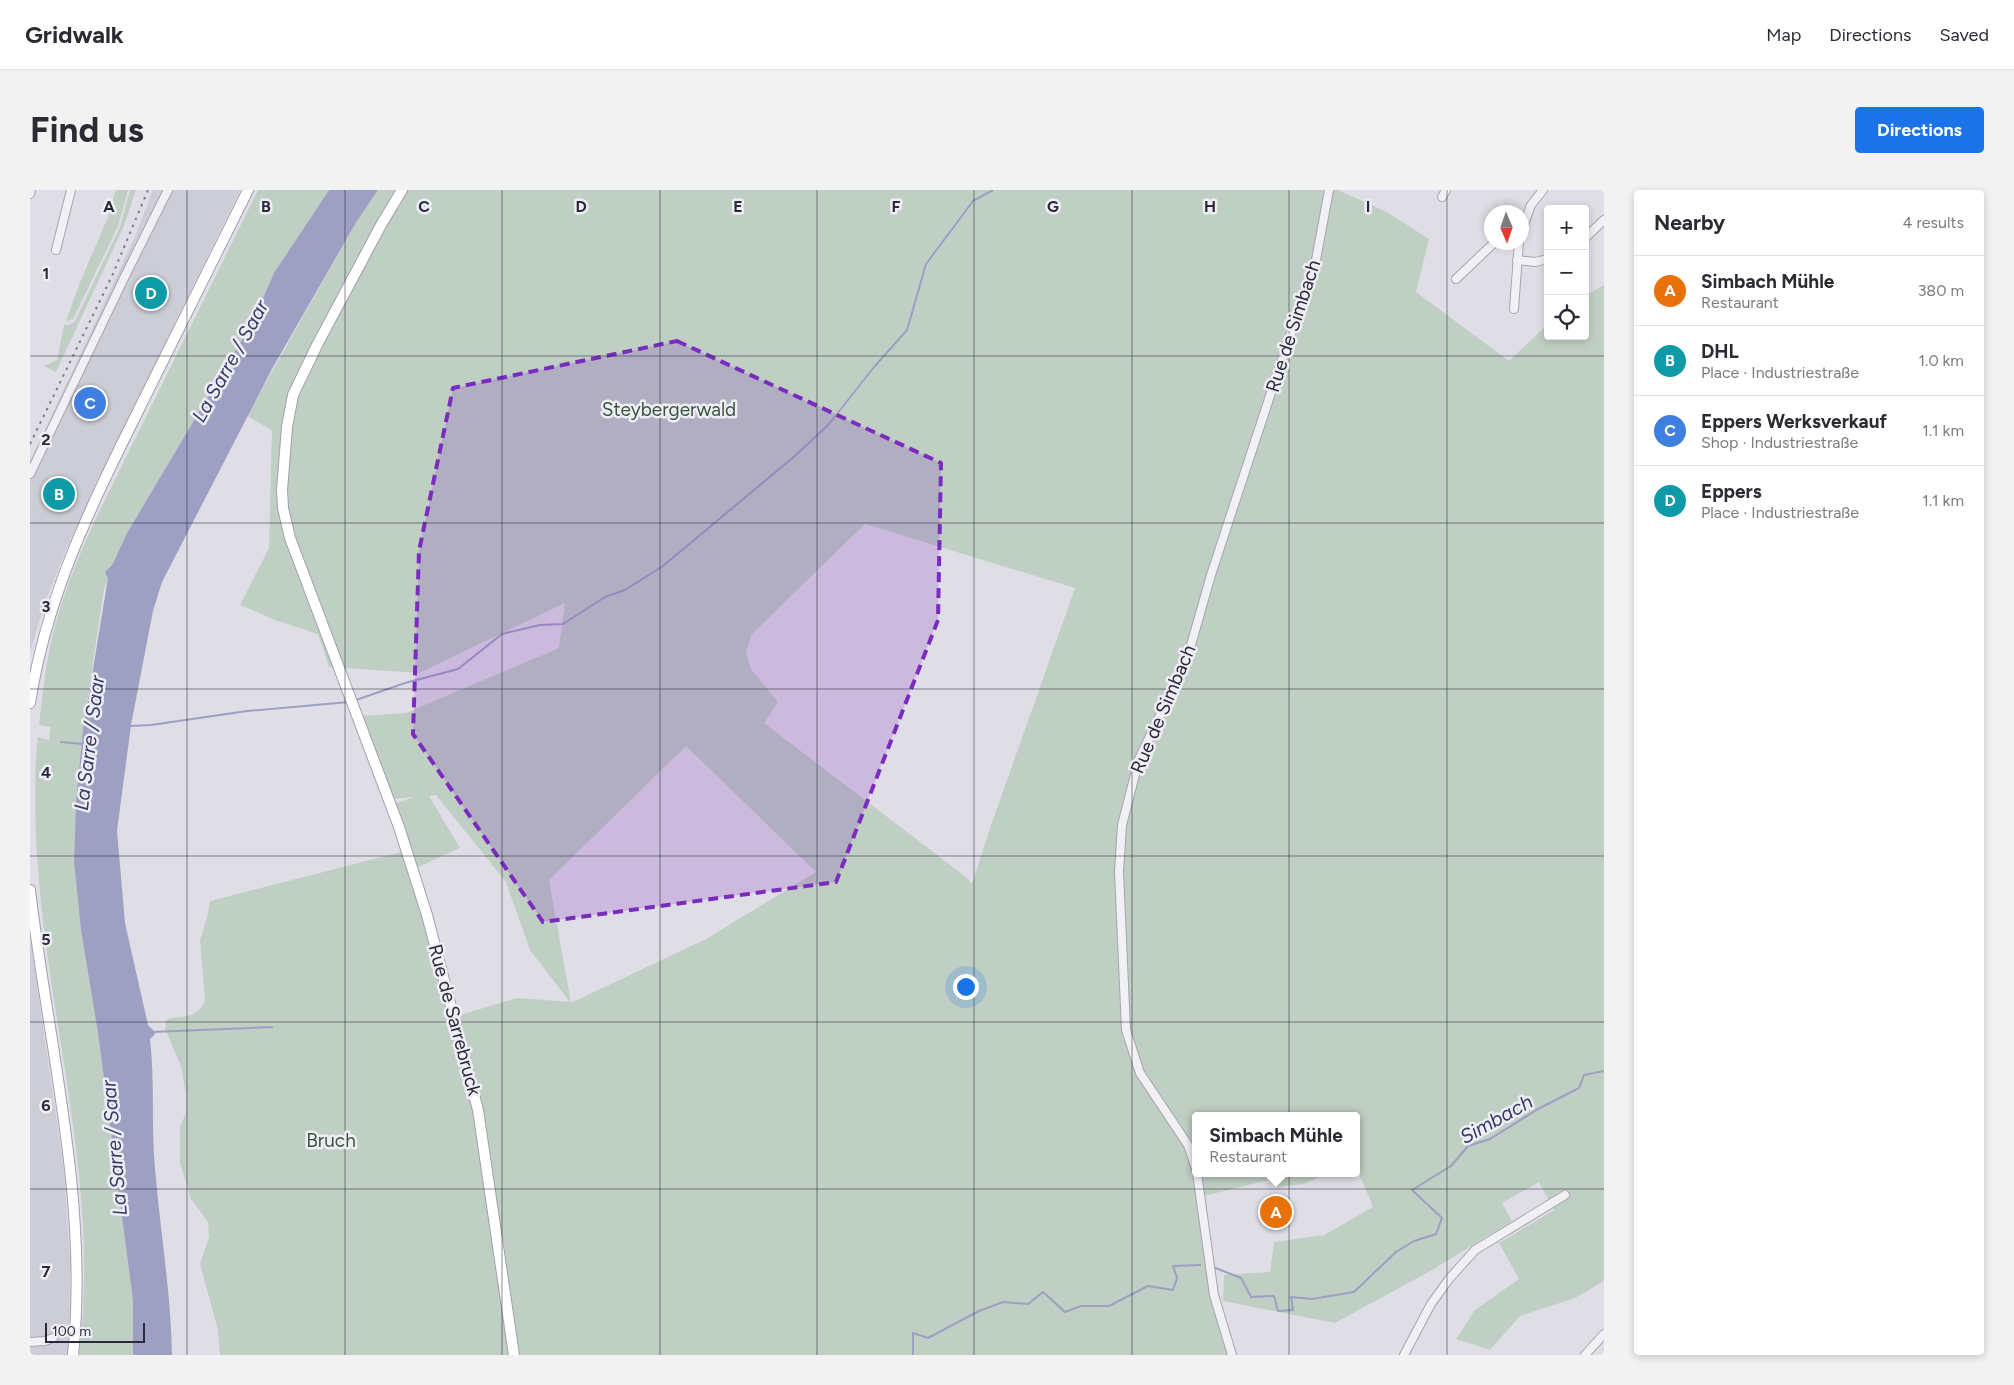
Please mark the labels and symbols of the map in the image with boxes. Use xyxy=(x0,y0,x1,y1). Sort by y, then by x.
text: A xyxy=(103,197,115,216)
text: B xyxy=(261,197,271,216)
text: C xyxy=(418,197,430,216)
text: D xyxy=(575,197,587,216)
text: E xyxy=(733,197,743,216)
text: F xyxy=(892,197,901,216)
text: G xyxy=(1047,197,1059,216)
text: H xyxy=(1204,197,1216,216)
text: I xyxy=(1366,197,1370,216)
north arrow xyxy=(1484,205,1529,250)
street label: Rue de Simbach xyxy=(1261,257,1325,395)
text: 1 xyxy=(43,264,49,283)
pin: D xyxy=(135,274,167,312)
water label: La Sarre / Saar xyxy=(187,295,274,426)
pin: C xyxy=(74,384,106,422)
park label: Steybergerwald xyxy=(602,398,736,421)
text: 2 xyxy=(41,430,51,449)
pin: B xyxy=(43,475,75,513)
text: 3 xyxy=(42,597,51,616)
street label: Rue de Simbach xyxy=(1126,641,1200,777)
water label: La Sarre / Saar xyxy=(69,673,109,812)
text: 4 xyxy=(41,763,51,782)
text: 5 xyxy=(41,930,51,949)
street label: Rue de Sarrebruck xyxy=(424,942,486,1099)
your location xyxy=(953,974,979,1000)
water label: La Sarre / Saar xyxy=(96,1078,132,1217)
water label: Simbach xyxy=(1455,1089,1537,1149)
text: 6 xyxy=(41,1096,51,1115)
park label: Bruch xyxy=(306,1129,356,1152)
pin: A xyxy=(1260,1193,1292,1231)
text: 7 xyxy=(42,1262,51,1281)
scale bar xyxy=(45,1320,145,1343)

